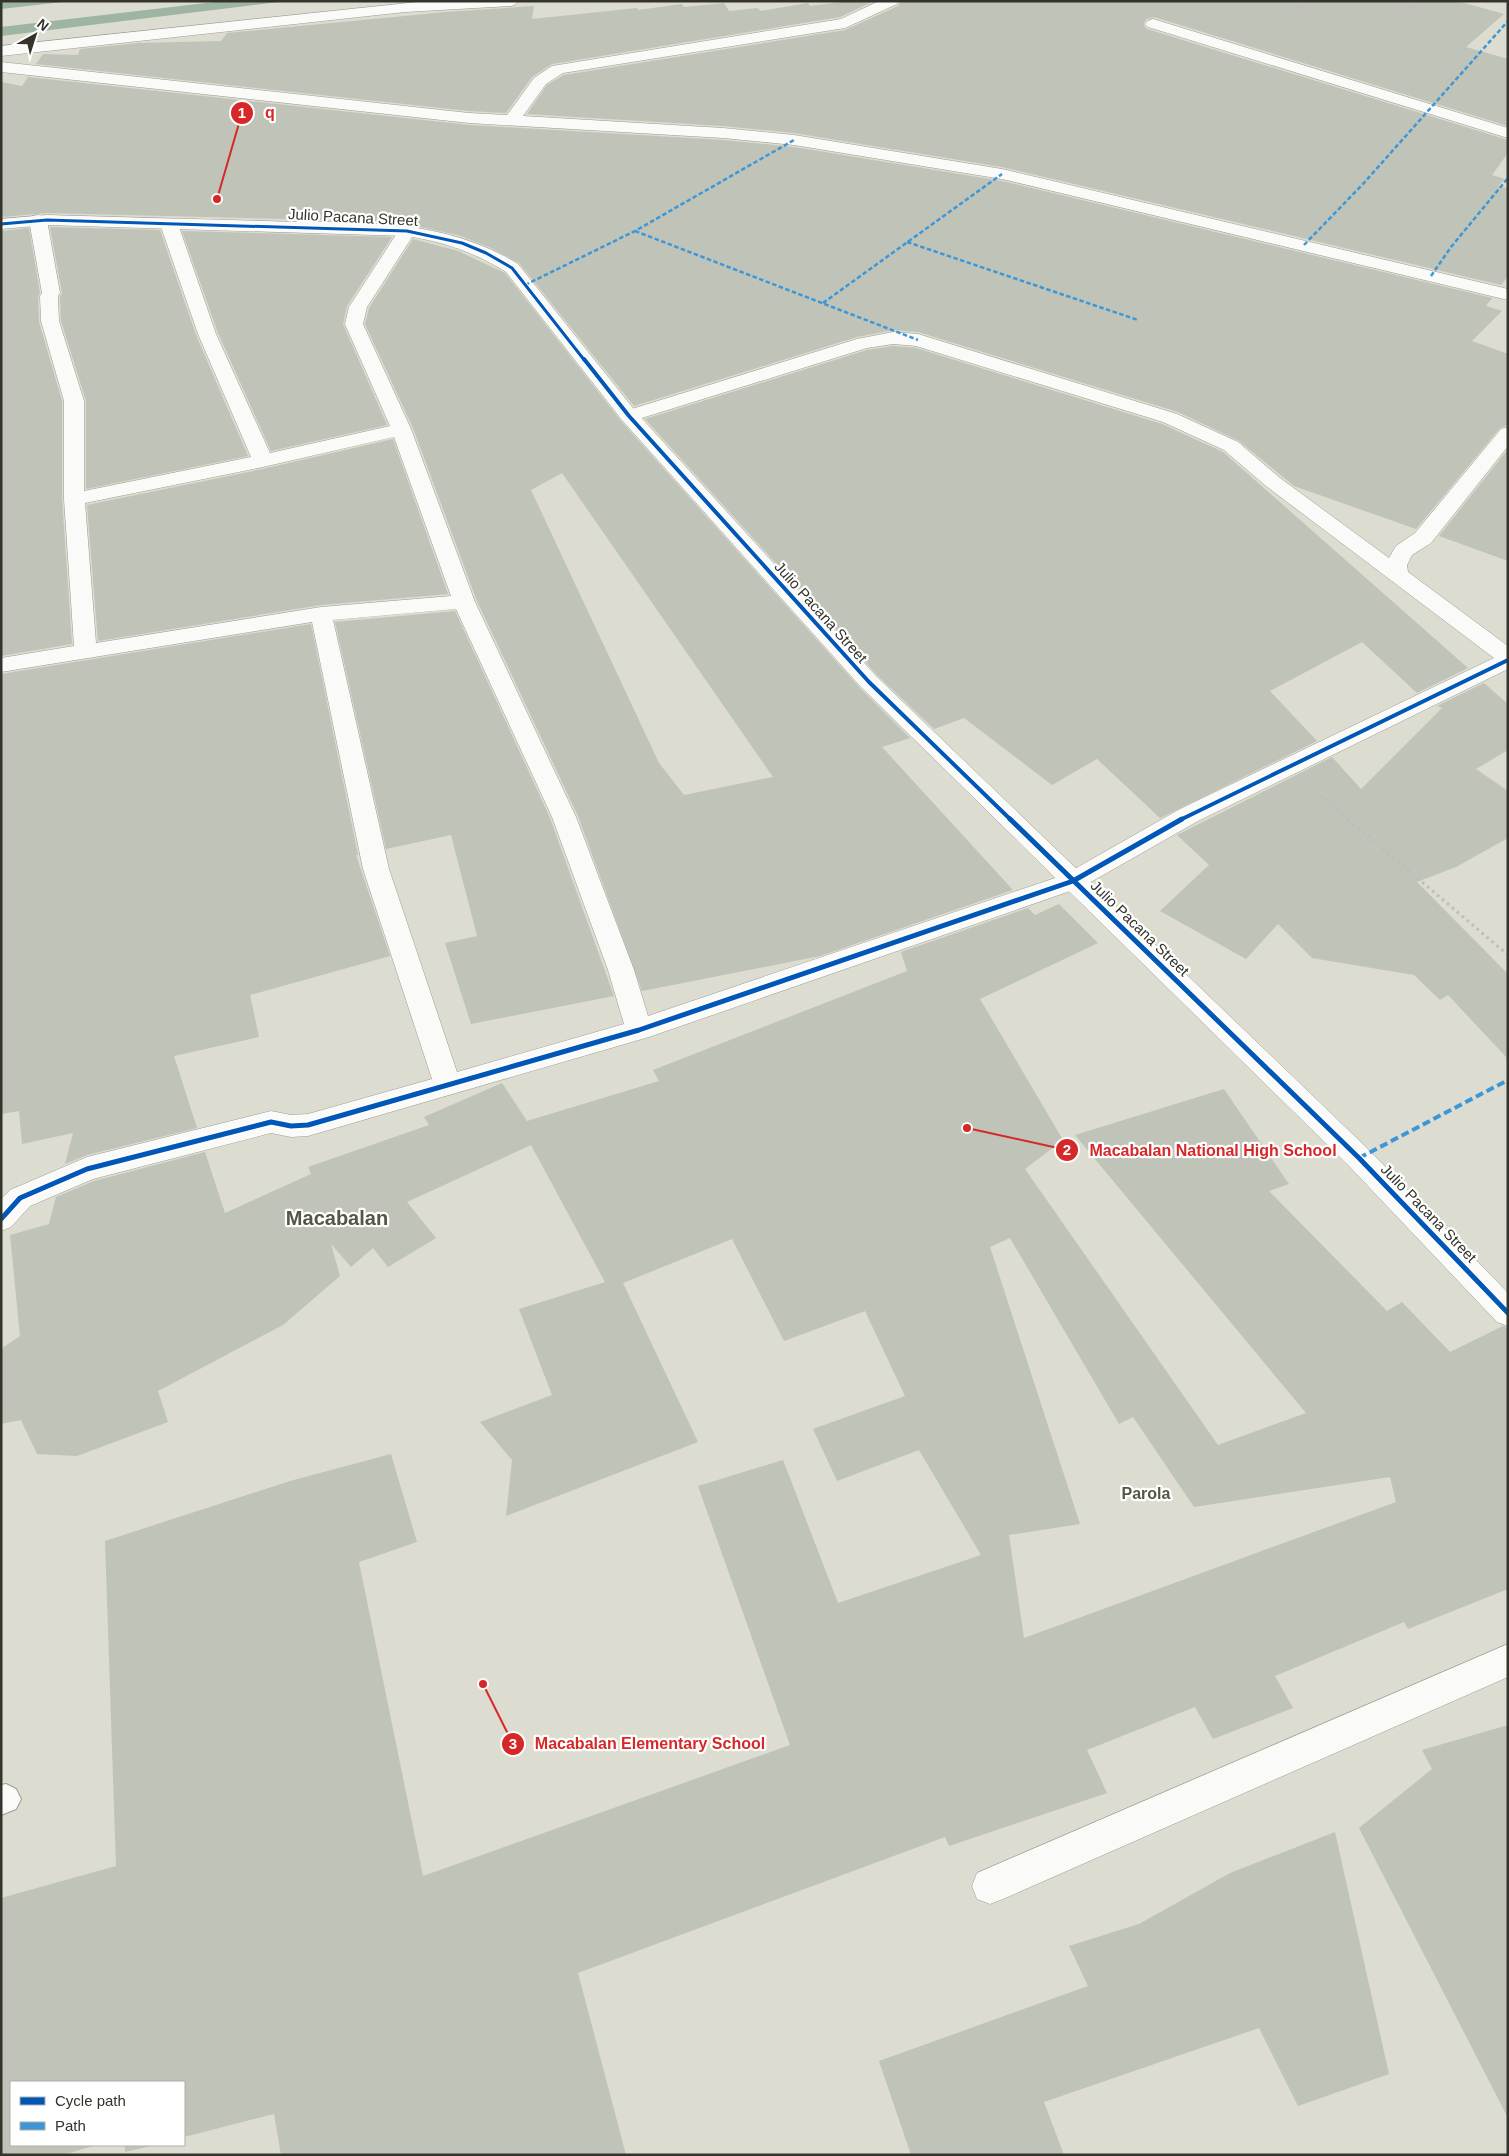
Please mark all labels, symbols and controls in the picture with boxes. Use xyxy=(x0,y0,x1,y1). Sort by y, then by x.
north arrow xyxy=(10,10,60,60)
text: N xyxy=(34,15,52,34)
callout: q xyxy=(230,97,285,128)
text: 1 xyxy=(238,104,246,121)
text: q xyxy=(265,104,275,121)
street label: Julio Pacana Street xyxy=(288,205,419,229)
street label: Julio Pacana Street xyxy=(771,558,871,667)
street label: Julio Pacana Street xyxy=(1087,877,1193,980)
callout: Macabalan National High School xyxy=(1054,1135,1346,1166)
text: 2 xyxy=(1063,1141,1071,1158)
text: Macabalan National High School xyxy=(1089,1142,1337,1159)
street label: Julio Pacana Street xyxy=(1378,1160,1481,1266)
district label: Macabalan xyxy=(286,1207,388,1229)
district label: Parola xyxy=(1122,1485,1171,1502)
callout: Macabalan Elementary School xyxy=(500,1728,775,1759)
text: 3 xyxy=(509,1735,517,1752)
text: Macabalan Elementary School xyxy=(535,1735,765,1752)
legend xyxy=(10,2081,185,2146)
text: Cycle path xyxy=(55,2092,126,2109)
text: Path xyxy=(55,2117,86,2134)

